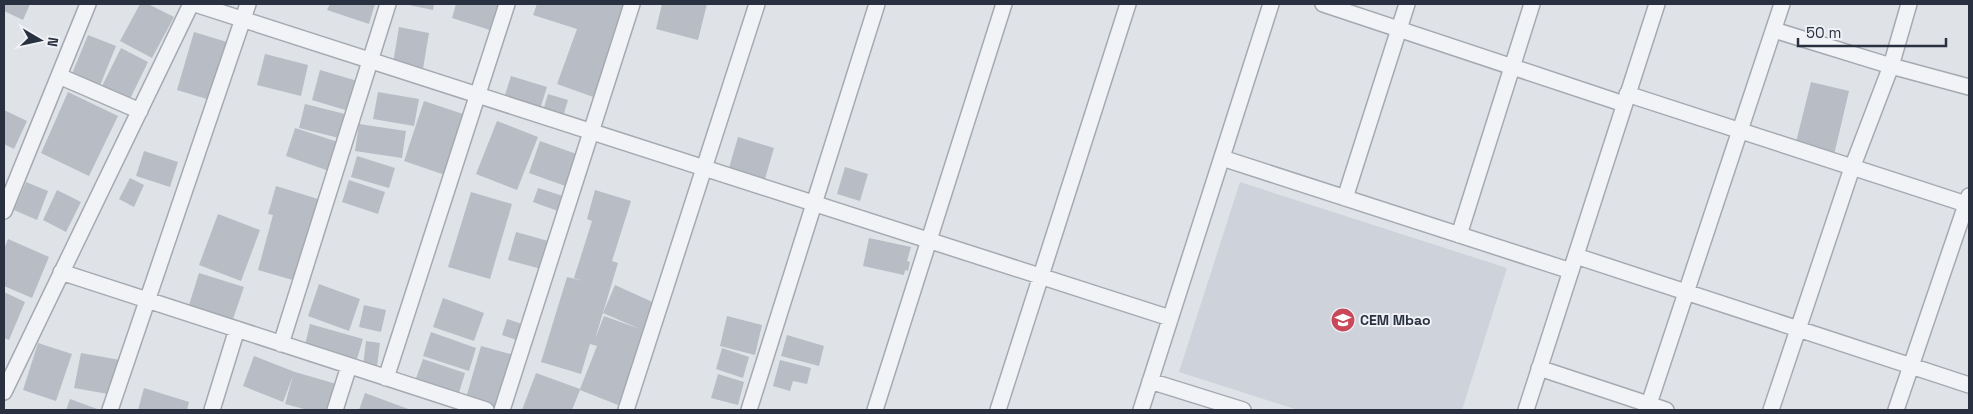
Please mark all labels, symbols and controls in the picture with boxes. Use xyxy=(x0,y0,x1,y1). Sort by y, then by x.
north arrow xyxy=(15,15,65,65)
scale bar xyxy=(1798,15,1946,47)
text: 50 m xyxy=(1806,23,1841,42)
text: N xyxy=(43,36,62,48)
school or university icon: CEM Mbao xyxy=(1330,307,1356,333)
place label: CEM Mbao xyxy=(1360,311,1430,329)

